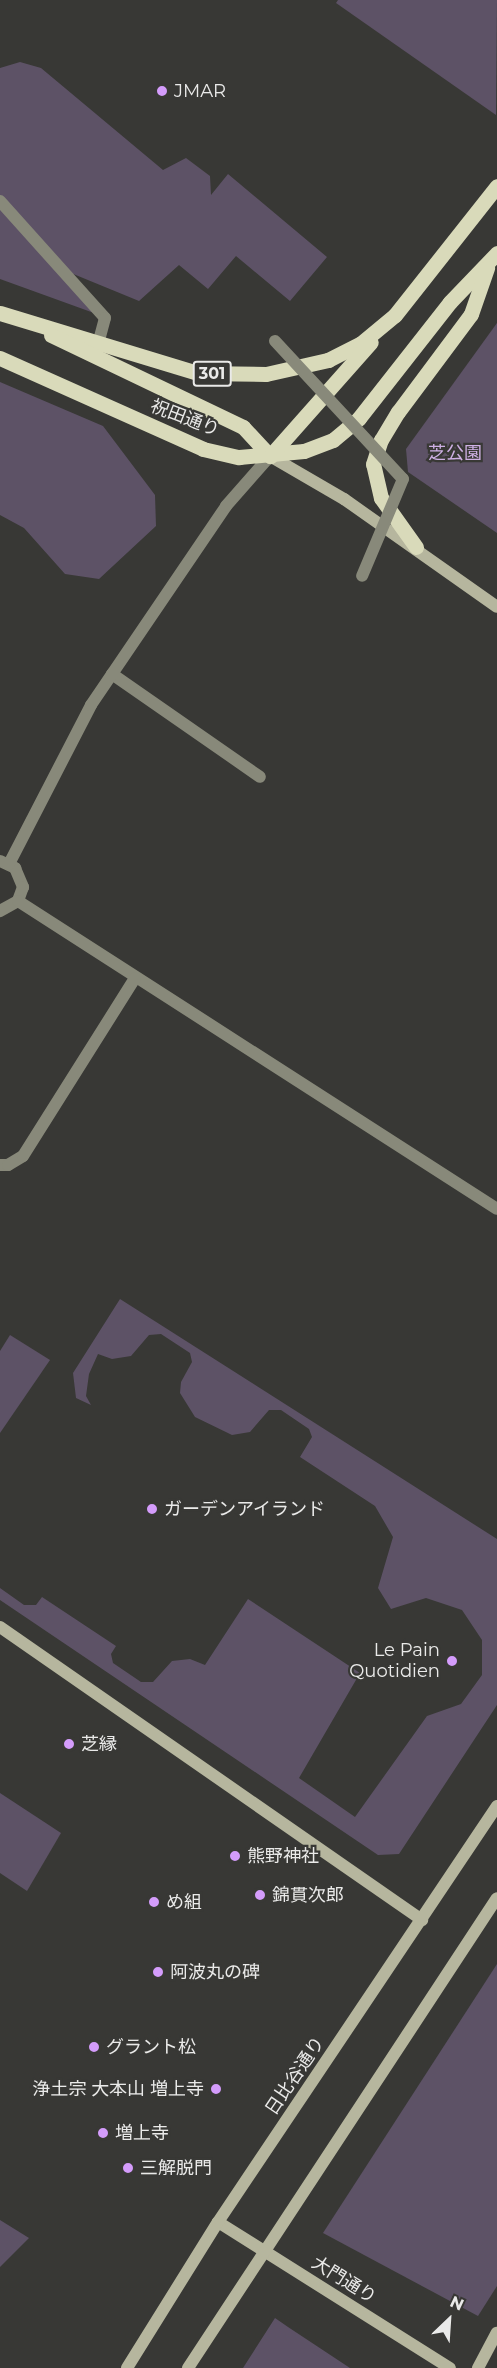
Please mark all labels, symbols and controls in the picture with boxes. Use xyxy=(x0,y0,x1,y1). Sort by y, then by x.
place label: JMAR xyxy=(174,80,226,102)
marker: JMAR xyxy=(155,84,169,98)
road number: 301 xyxy=(192,361,232,387)
street label: 祝田通り xyxy=(148,395,222,441)
park label: 芝公園 xyxy=(428,442,482,464)
place label: ガーデンアイランド xyxy=(164,1498,326,1520)
marker: ガーデンアイランド xyxy=(145,1502,159,1516)
place label: Le Pain Quotidien xyxy=(349,1640,440,1682)
marker: Le Pain Quotidien xyxy=(445,1654,459,1668)
place label: 芝縁 xyxy=(81,1733,117,1755)
marker: 芝縁 xyxy=(62,1737,76,1751)
place label: 熊野神社 xyxy=(247,1845,319,1867)
marker: 熊野神社 xyxy=(228,1849,242,1863)
place label: 錦貫次郎 xyxy=(272,1884,344,1906)
marker: 錦貫次郎 xyxy=(253,1888,267,1902)
place label: め組 xyxy=(166,1891,202,1913)
marker: め組 xyxy=(147,1895,161,1909)
place label: 阿波丸の碑 xyxy=(170,1961,260,1983)
marker: 阿波丸の碑 xyxy=(151,1965,165,1979)
street label: 日比谷通り xyxy=(261,2033,329,2119)
place label: グラント松 xyxy=(106,2036,196,2058)
marker: グラント松 xyxy=(87,2040,101,2054)
place label: 浄土宗 大本山 増上寺 xyxy=(33,2078,204,2100)
marker: 浄土宗 大本山 増上寺 xyxy=(209,2082,223,2096)
place label: 増上寺 xyxy=(115,2122,169,2144)
marker: 増上寺 xyxy=(96,2126,110,2140)
place label: 三解脱門 xyxy=(140,2157,212,2179)
marker: 三解脱門 xyxy=(121,2161,135,2175)
street label: 大門通り xyxy=(308,2252,380,2308)
north arrow xyxy=(419,2290,479,2350)
text: N xyxy=(447,2292,467,2315)

